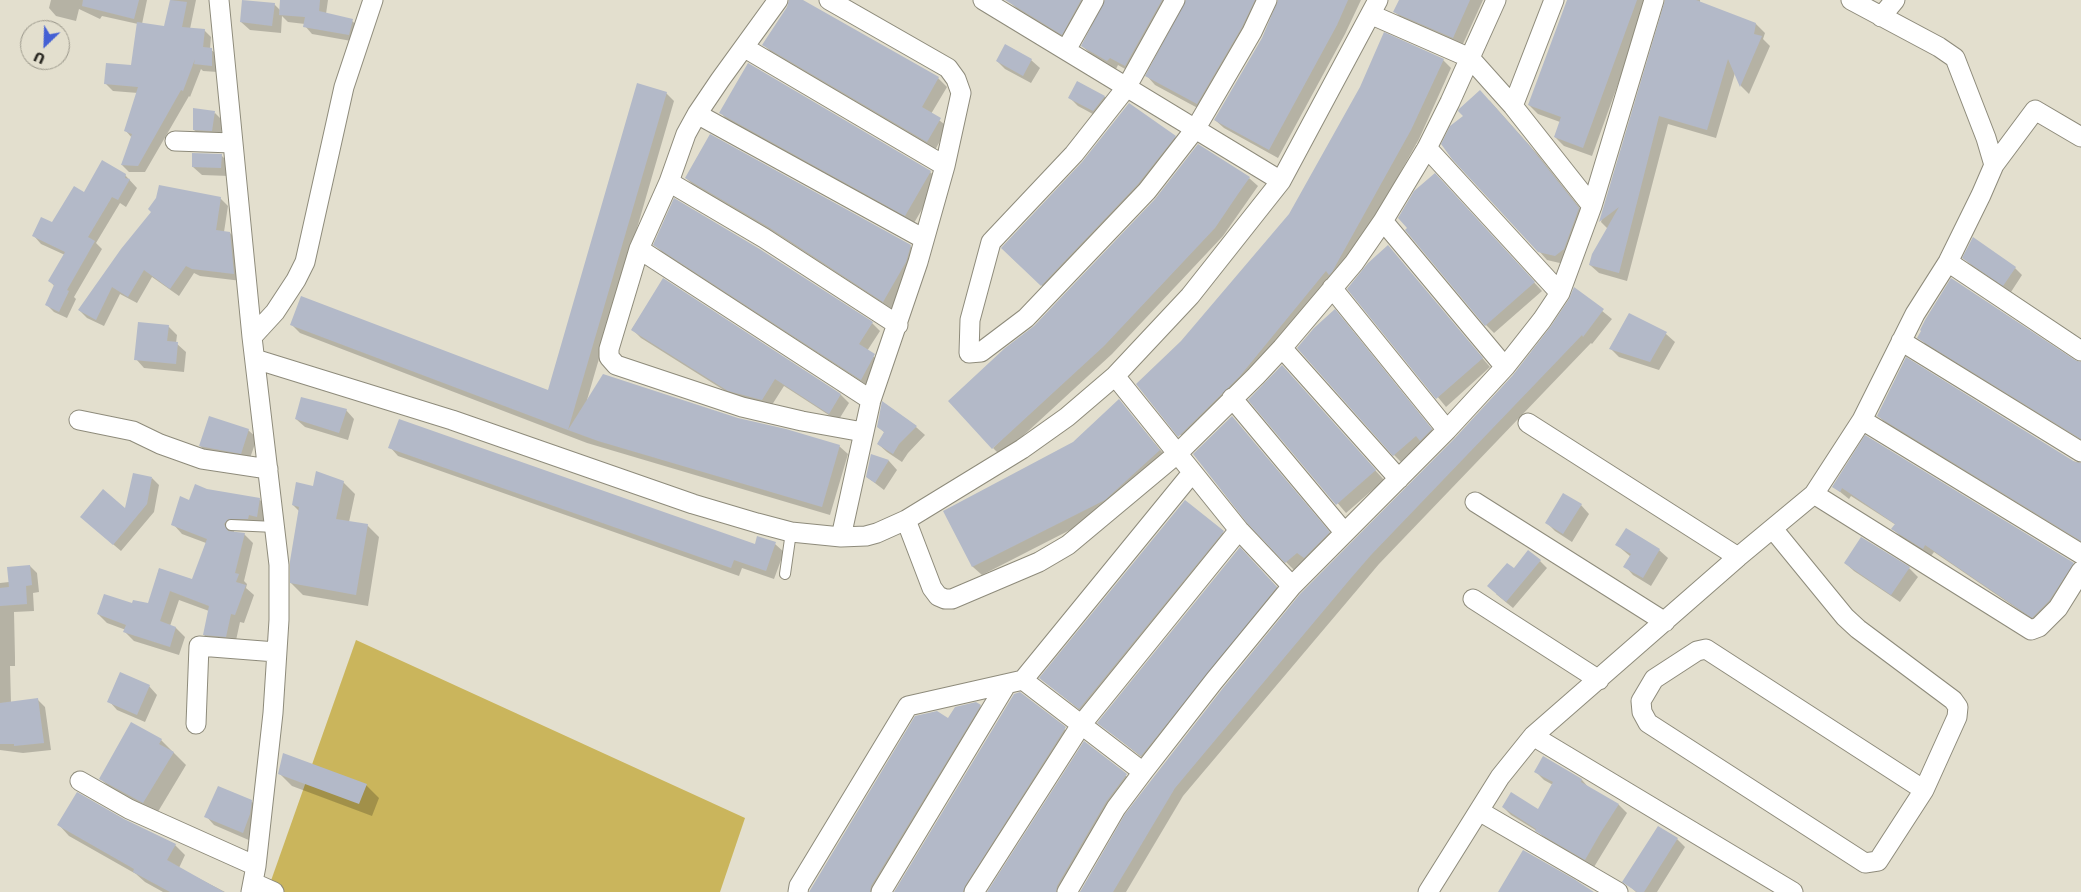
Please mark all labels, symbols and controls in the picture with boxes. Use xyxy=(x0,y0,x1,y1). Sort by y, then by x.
north arrow xyxy=(20,20,70,70)
text: U xyxy=(31,48,48,67)

